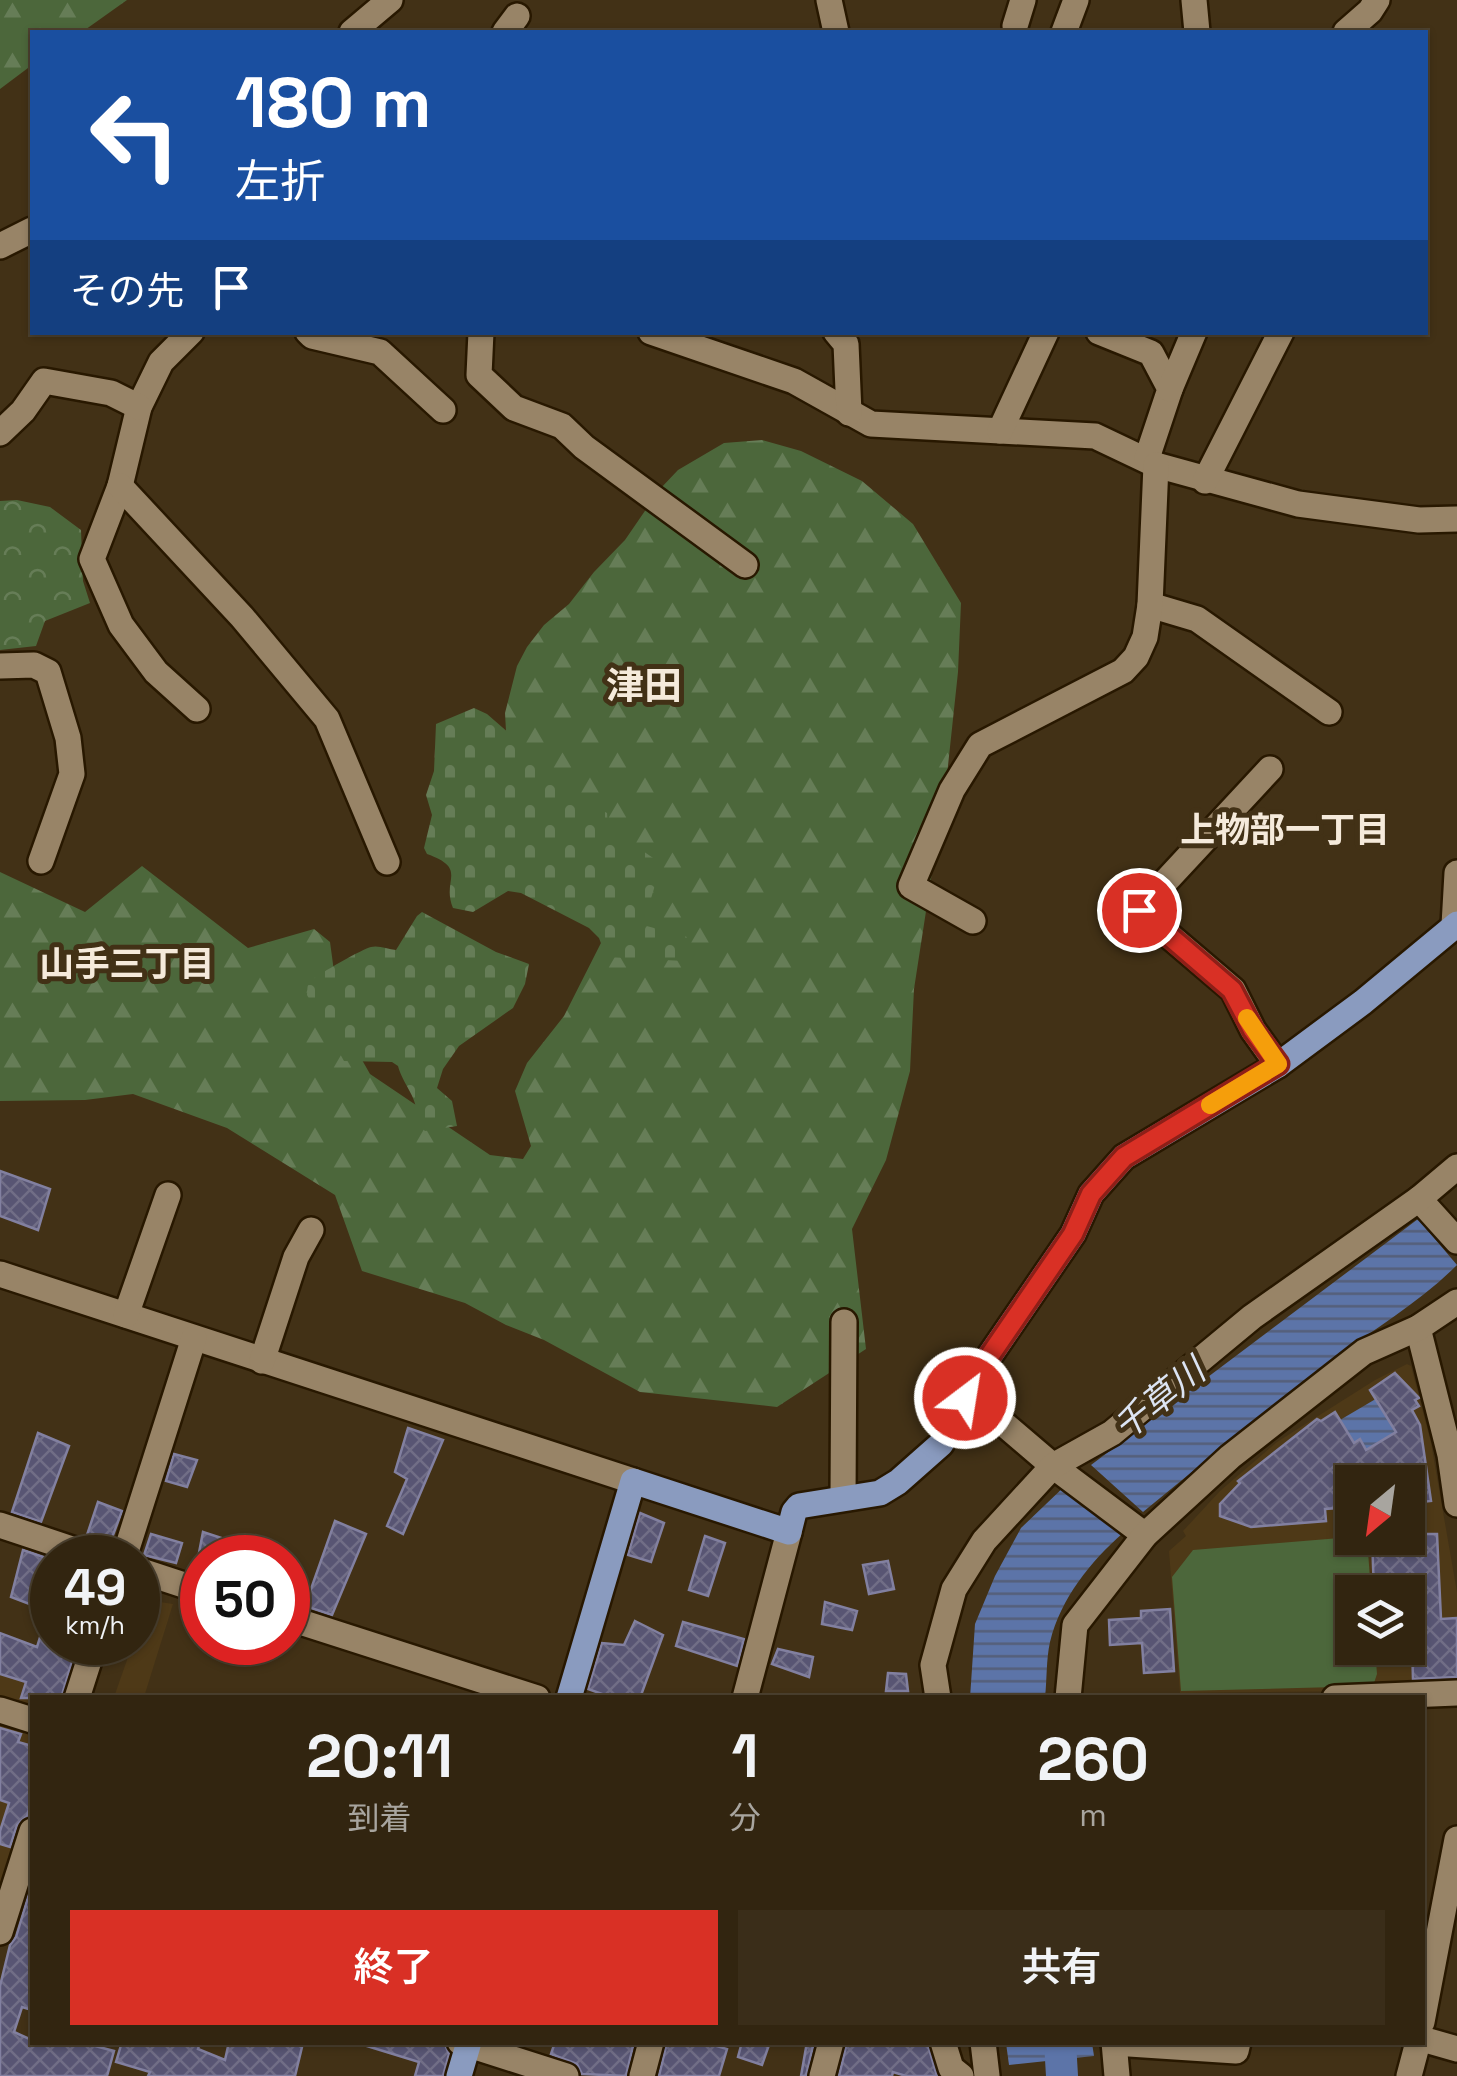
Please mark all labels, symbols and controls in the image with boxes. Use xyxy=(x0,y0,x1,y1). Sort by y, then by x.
text: 180 m xyxy=(235,58,432,147)
icon: left xyxy=(70,70,200,200)
text: 左折 xyxy=(235,153,325,210)
icon: arrive xyxy=(204,260,259,315)
text: その先 xyxy=(70,267,184,315)
district label: 津田 xyxy=(606,662,682,710)
district label: 上物部一丁目 xyxy=(1180,808,1390,852)
pin xyxy=(1097,868,1182,953)
icon: arrive xyxy=(1112,883,1167,938)
district label: 山手三丁目 xyxy=(39,942,215,986)
position arrow xyxy=(913,1346,1017,1450)
water label: 千草川 xyxy=(1104,1346,1217,1449)
north arrow xyxy=(1335,1465,1425,1555)
map controls xyxy=(1335,1465,1425,1665)
speed limit sign: 50 xyxy=(180,1535,310,1665)
text: 49 xyxy=(64,1556,126,1620)
button: layers xyxy=(1335,1575,1425,1665)
text: km/h xyxy=(65,1609,125,1641)
text: 20:11 xyxy=(306,1718,453,1795)
text: 1 xyxy=(731,1718,759,1795)
text: 260 xyxy=(1037,1721,1149,1798)
text: m xyxy=(1079,1795,1107,1835)
text: 到着 xyxy=(347,1798,412,1838)
text: 分 xyxy=(729,1798,761,1838)
button: 終了 xyxy=(70,1910,718,2025)
button: 共有 xyxy=(738,1910,1385,2025)

